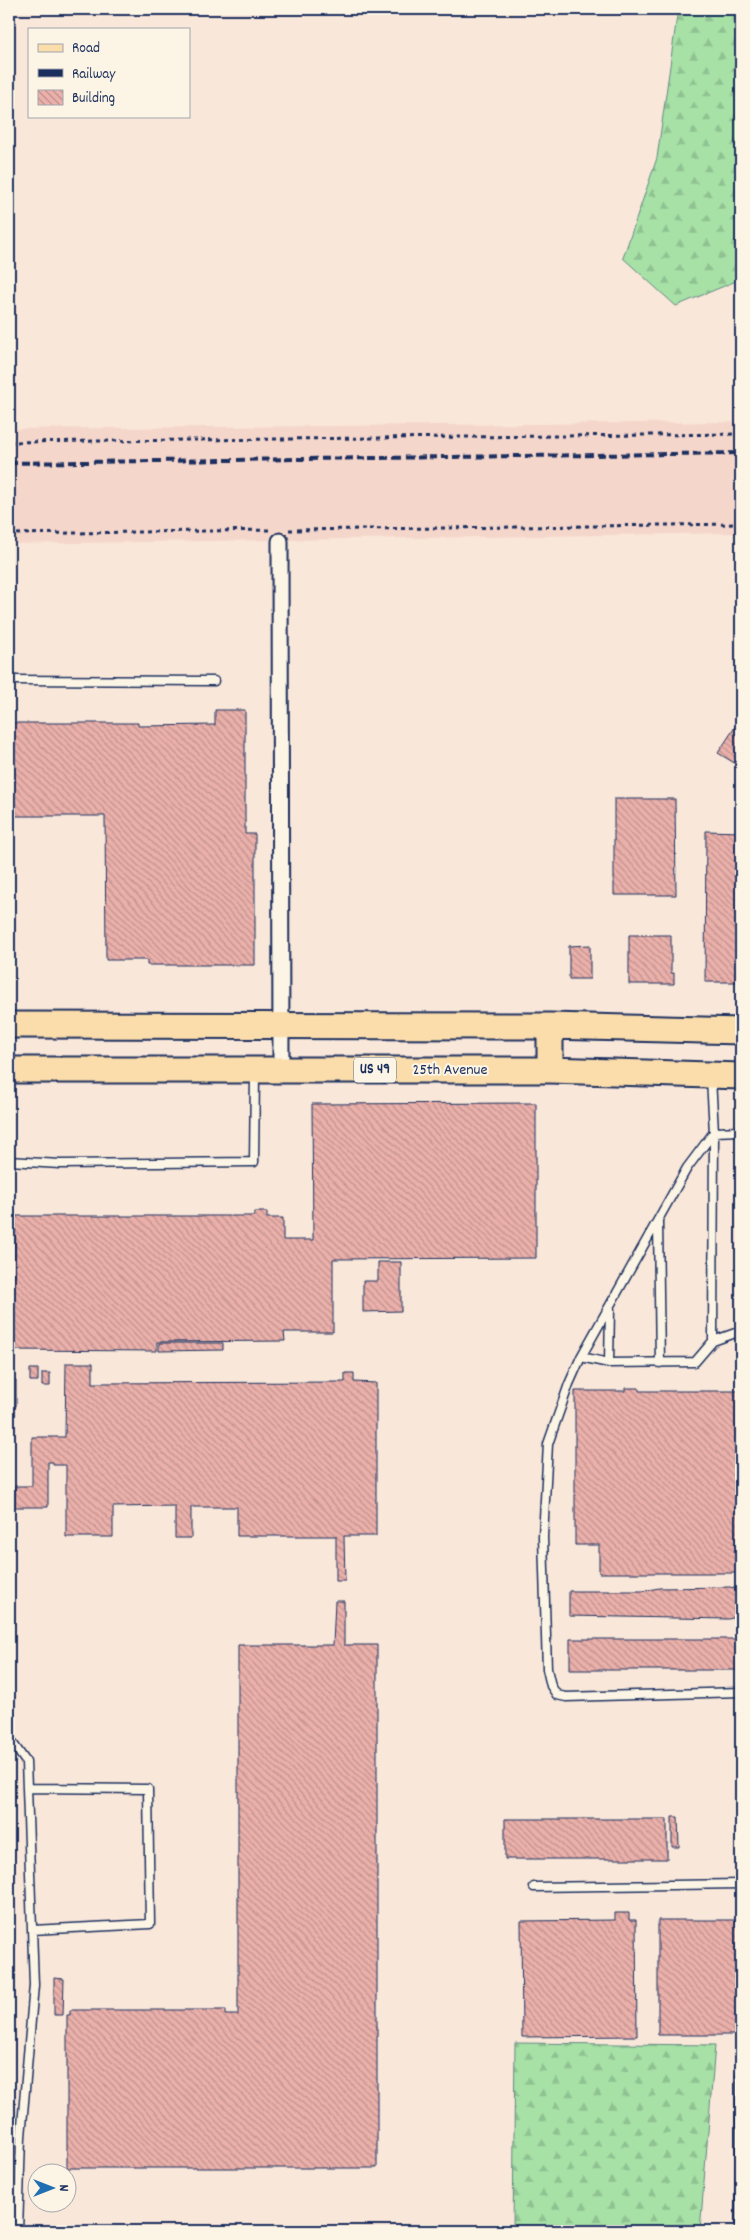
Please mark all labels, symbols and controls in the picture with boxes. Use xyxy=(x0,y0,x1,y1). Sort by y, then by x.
legend xyxy=(28,28,190,118)
text: Road xyxy=(72,38,100,60)
text: Railway xyxy=(72,64,116,86)
text: Building xyxy=(72,88,115,110)
road number: US 49 xyxy=(354,1058,396,1082)
street label: 25th Avenue xyxy=(412,1059,488,1082)
north arrow xyxy=(28,2162,78,2212)
text: N xyxy=(53,2185,73,2192)

